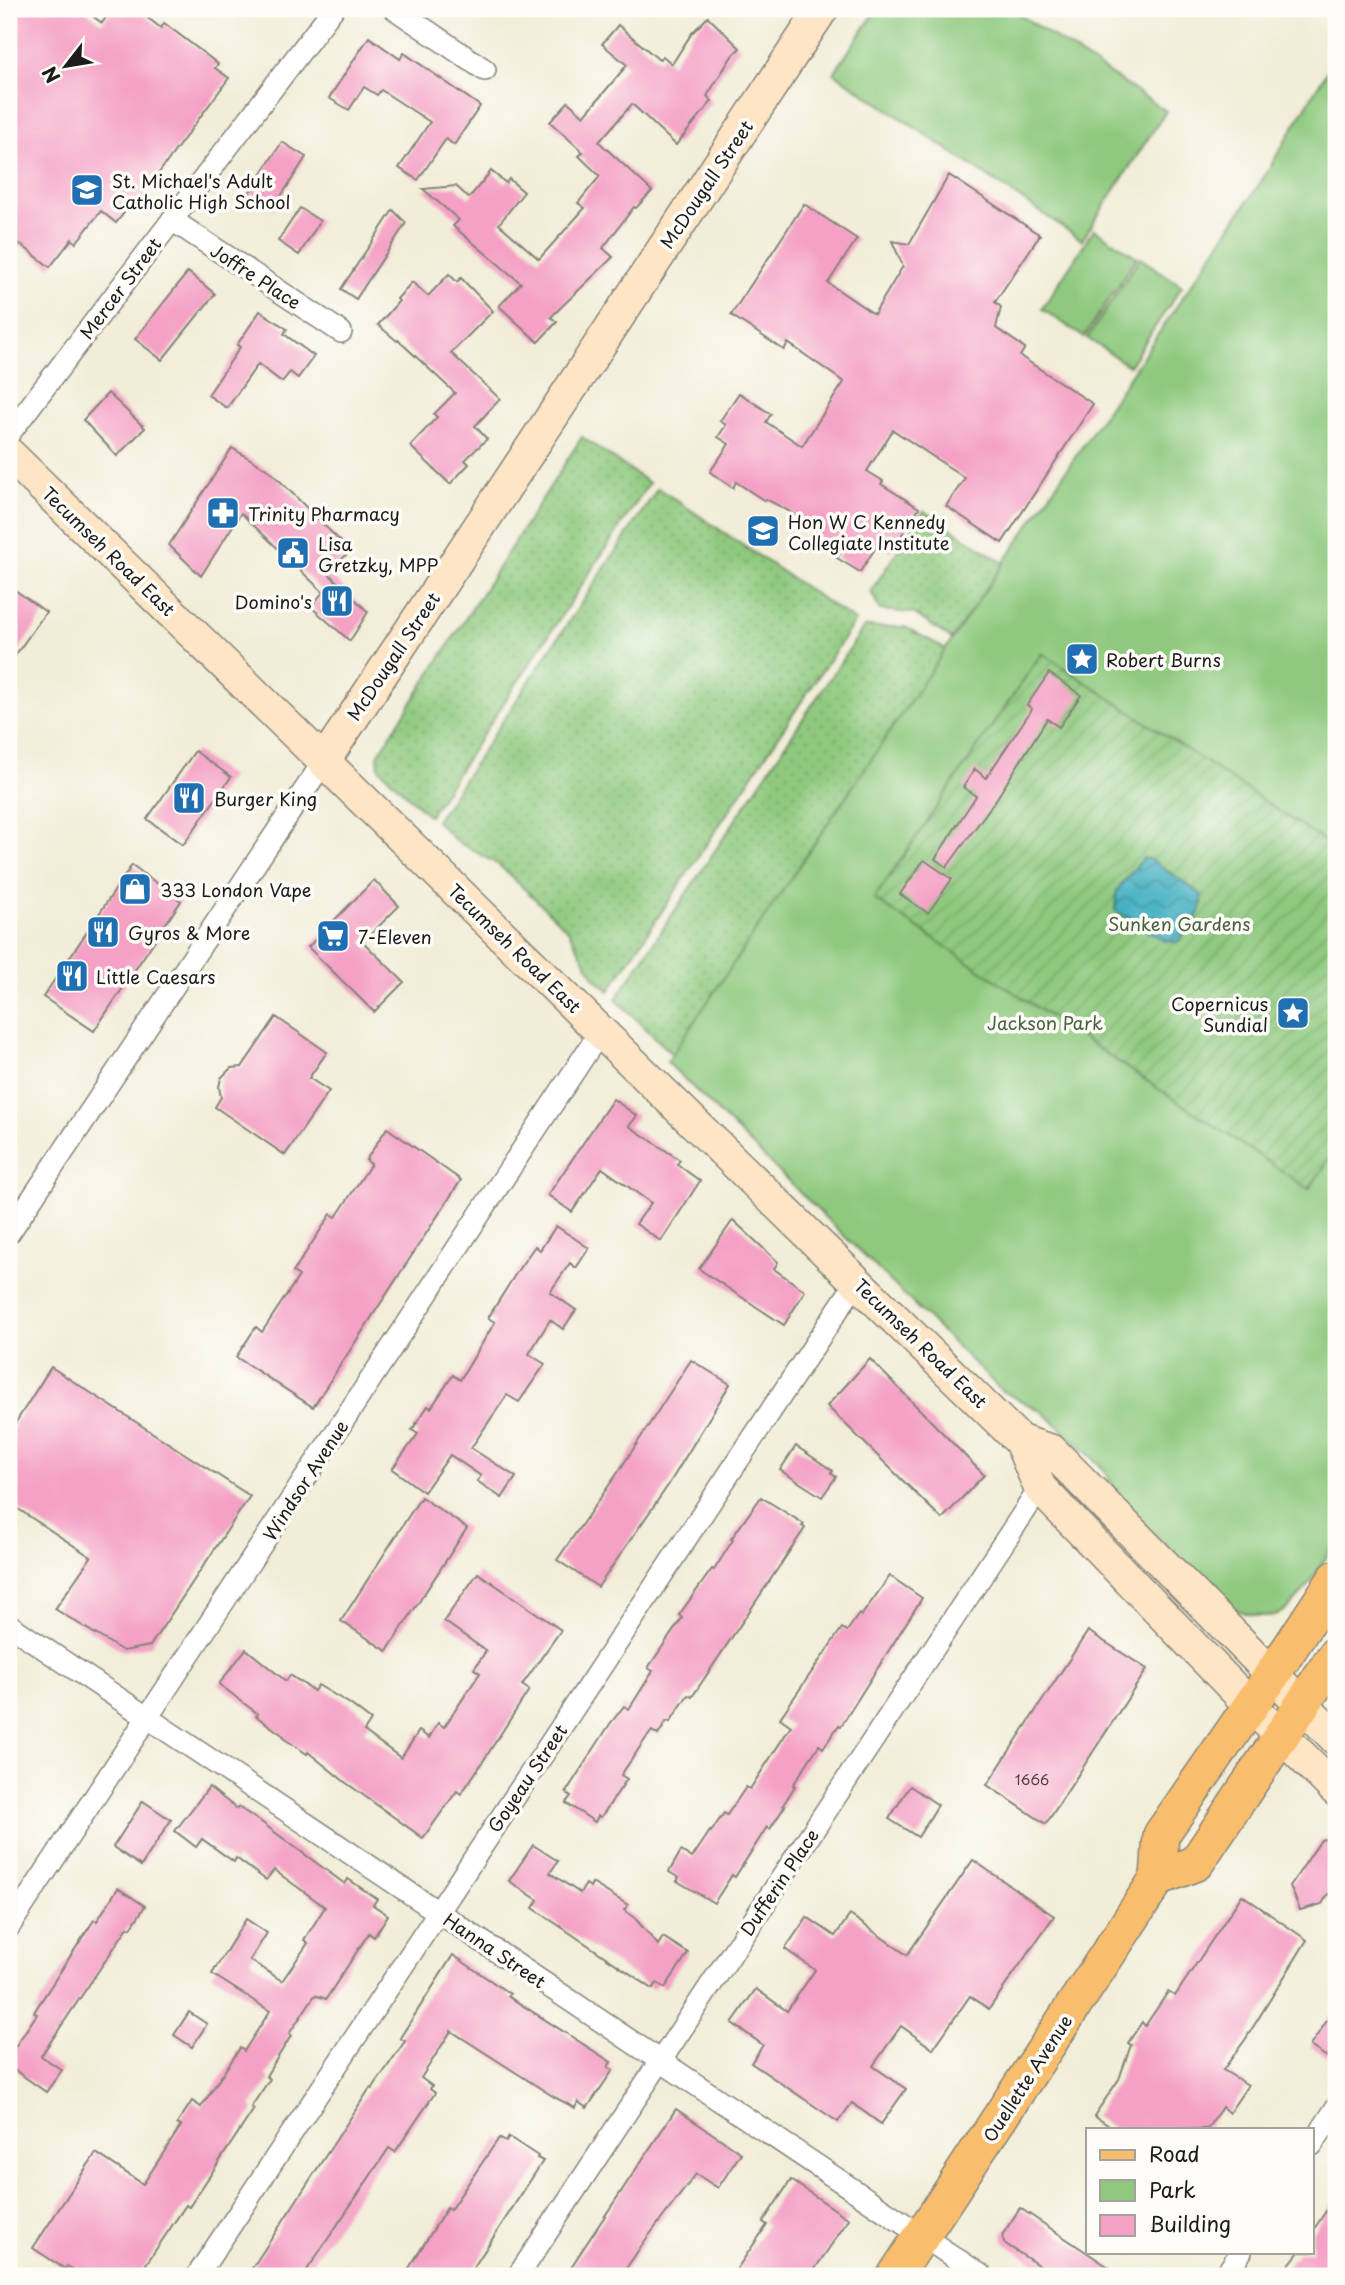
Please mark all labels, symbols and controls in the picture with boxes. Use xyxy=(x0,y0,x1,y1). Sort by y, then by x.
north arrow xyxy=(32,32,102,102)
text: N xyxy=(35,62,66,89)
street label: McDougall Street xyxy=(653,114,759,254)
place label: St. Michael's Adult Catholic High School xyxy=(112,167,290,215)
school or university icon: St. Michael's Adult Catholic High School xyxy=(68,171,106,209)
street label: Mercer Street xyxy=(73,231,167,345)
street label: Joffre Place xyxy=(205,237,307,315)
street label: Tecumseh Road East xyxy=(36,480,182,622)
pharmacy icon: Trinity Pharmacy xyxy=(204,494,242,532)
place label: Trinity Pharmacy xyxy=(248,500,400,527)
place label: Hon W C Kennedy Collegiate Institute xyxy=(788,508,950,556)
school or university icon: Hon W C Kennedy Collegiate Institute xyxy=(744,512,782,550)
place label: Lisa Gretzky, MPP xyxy=(318,530,438,578)
public building icon: Lisa Gretzky, MPP xyxy=(274,534,312,572)
restaurant icon: Domino's xyxy=(318,582,356,620)
street label: McDougall Street xyxy=(340,586,446,726)
place label: Domino's xyxy=(235,588,312,615)
place icon: Robert Burns xyxy=(1063,640,1101,678)
place label: Robert Burns xyxy=(1106,646,1221,673)
restaurant icon: Burger King xyxy=(170,779,208,817)
place label: Burger King xyxy=(214,785,317,812)
shop icon: 333 London Vape xyxy=(116,870,154,908)
place label: 333 London Vape xyxy=(160,876,311,903)
street label: Tecumseh Road East xyxy=(442,877,588,1019)
park label: Sunken Gardens xyxy=(1108,910,1250,937)
restaurant icon: Gyros & More xyxy=(84,913,122,951)
supermarket icon: 7-Eleven xyxy=(314,917,352,955)
place label: Gyros & More xyxy=(128,919,250,946)
place label: 7-Eleven xyxy=(358,923,432,950)
restaurant icon: Little Caesars xyxy=(53,957,91,995)
place label: Little Caesars xyxy=(96,963,216,990)
place label: Copernicus Sundial xyxy=(1171,990,1268,1038)
place icon: Copernicus Sundial xyxy=(1274,994,1312,1032)
park label: Jackson Park xyxy=(987,1009,1103,1036)
street label: Tecumseh Road East xyxy=(848,1272,994,1414)
street label: Windsor Avenue xyxy=(256,1414,354,1546)
street label: Goyeau Street xyxy=(481,1718,573,1838)
house number: 1666 xyxy=(1015,1769,1049,1790)
street label: Dufferin Place xyxy=(733,1823,825,1941)
street label: Hanna Street xyxy=(438,1906,552,1994)
street label: Ouellette Avenue xyxy=(976,2009,1078,2147)
legend xyxy=(1086,2128,1314,2254)
text: Road xyxy=(1149,2137,1200,2169)
text: Park xyxy=(1149,2173,1196,2205)
text: Building xyxy=(1149,2207,1231,2239)

